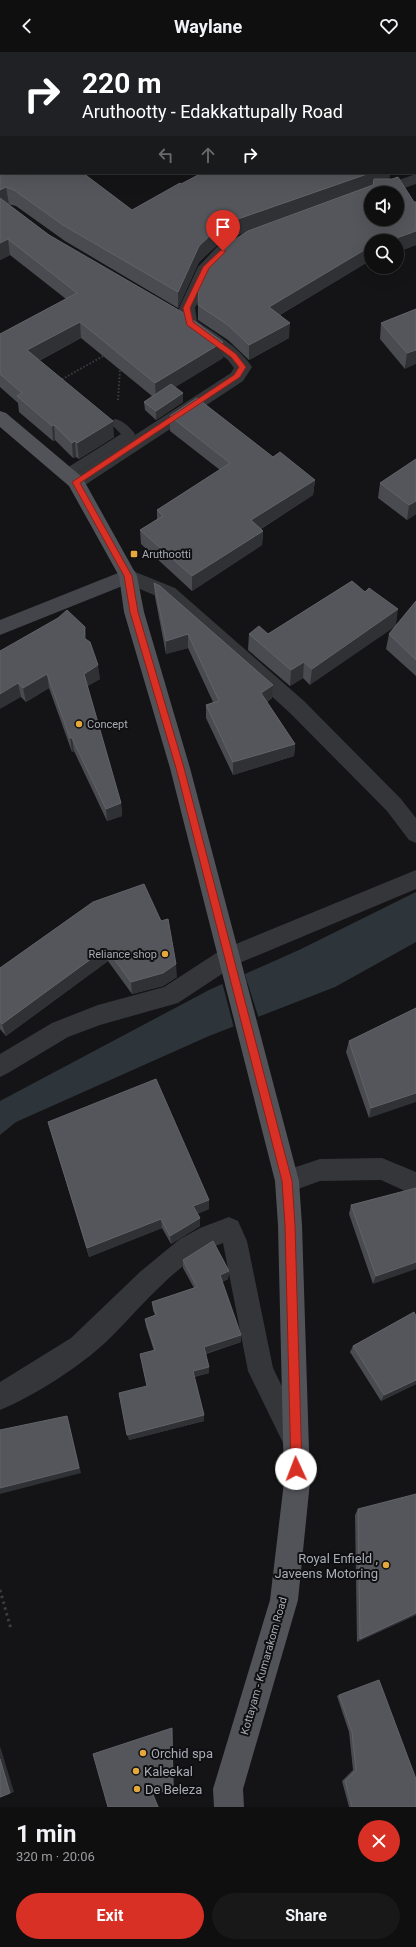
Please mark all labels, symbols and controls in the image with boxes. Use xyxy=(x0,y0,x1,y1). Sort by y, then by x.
icon: back xyxy=(16,15,38,37)
icon: heart xyxy=(378,15,400,37)
text: Waylane xyxy=(174,16,242,37)
text: 220 m xyxy=(82,67,161,100)
icon: right xyxy=(16,68,68,120)
text: Aruthootty - Edakkattupally Road xyxy=(82,101,343,122)
icon: left xyxy=(155,144,177,166)
icon: ahead xyxy=(197,144,219,166)
icon: right xyxy=(239,144,261,166)
map controls xyxy=(364,186,404,274)
button: sound xyxy=(364,186,404,226)
pin xyxy=(206,210,240,251)
icon: arrive xyxy=(212,216,234,238)
button: search xyxy=(364,234,404,274)
place label: Aruthootti xyxy=(142,548,191,561)
marker: Aruthootti xyxy=(129,549,139,559)
place label: Concept xyxy=(87,718,128,731)
marker: Concept xyxy=(74,719,84,729)
place label: Reliance shop xyxy=(88,948,157,961)
marker: Reliance shop xyxy=(160,949,170,959)
position arrow xyxy=(275,1448,317,1490)
place label: Royal Enfield , Javeens Motoring xyxy=(274,1551,378,1581)
marker: Royal Enfield , Javeens Motoring xyxy=(381,1560,391,1570)
street label: Kottayam - Kumarakom Road xyxy=(238,1596,290,1736)
place label: Orchid spa xyxy=(151,1746,213,1761)
marker: Orchid spa xyxy=(138,1748,148,1758)
place label: Kaleekal xyxy=(144,1764,193,1779)
marker: Kaleekal xyxy=(131,1766,141,1776)
place label: De Beleza xyxy=(145,1782,202,1797)
marker: De Beleza xyxy=(132,1784,142,1794)
text: 1 min xyxy=(16,1820,76,1848)
button: close xyxy=(358,1820,400,1862)
text: 320 m · 20:06 xyxy=(16,1849,95,1864)
button: Exit xyxy=(16,1893,204,1939)
button: Share xyxy=(212,1893,400,1939)

